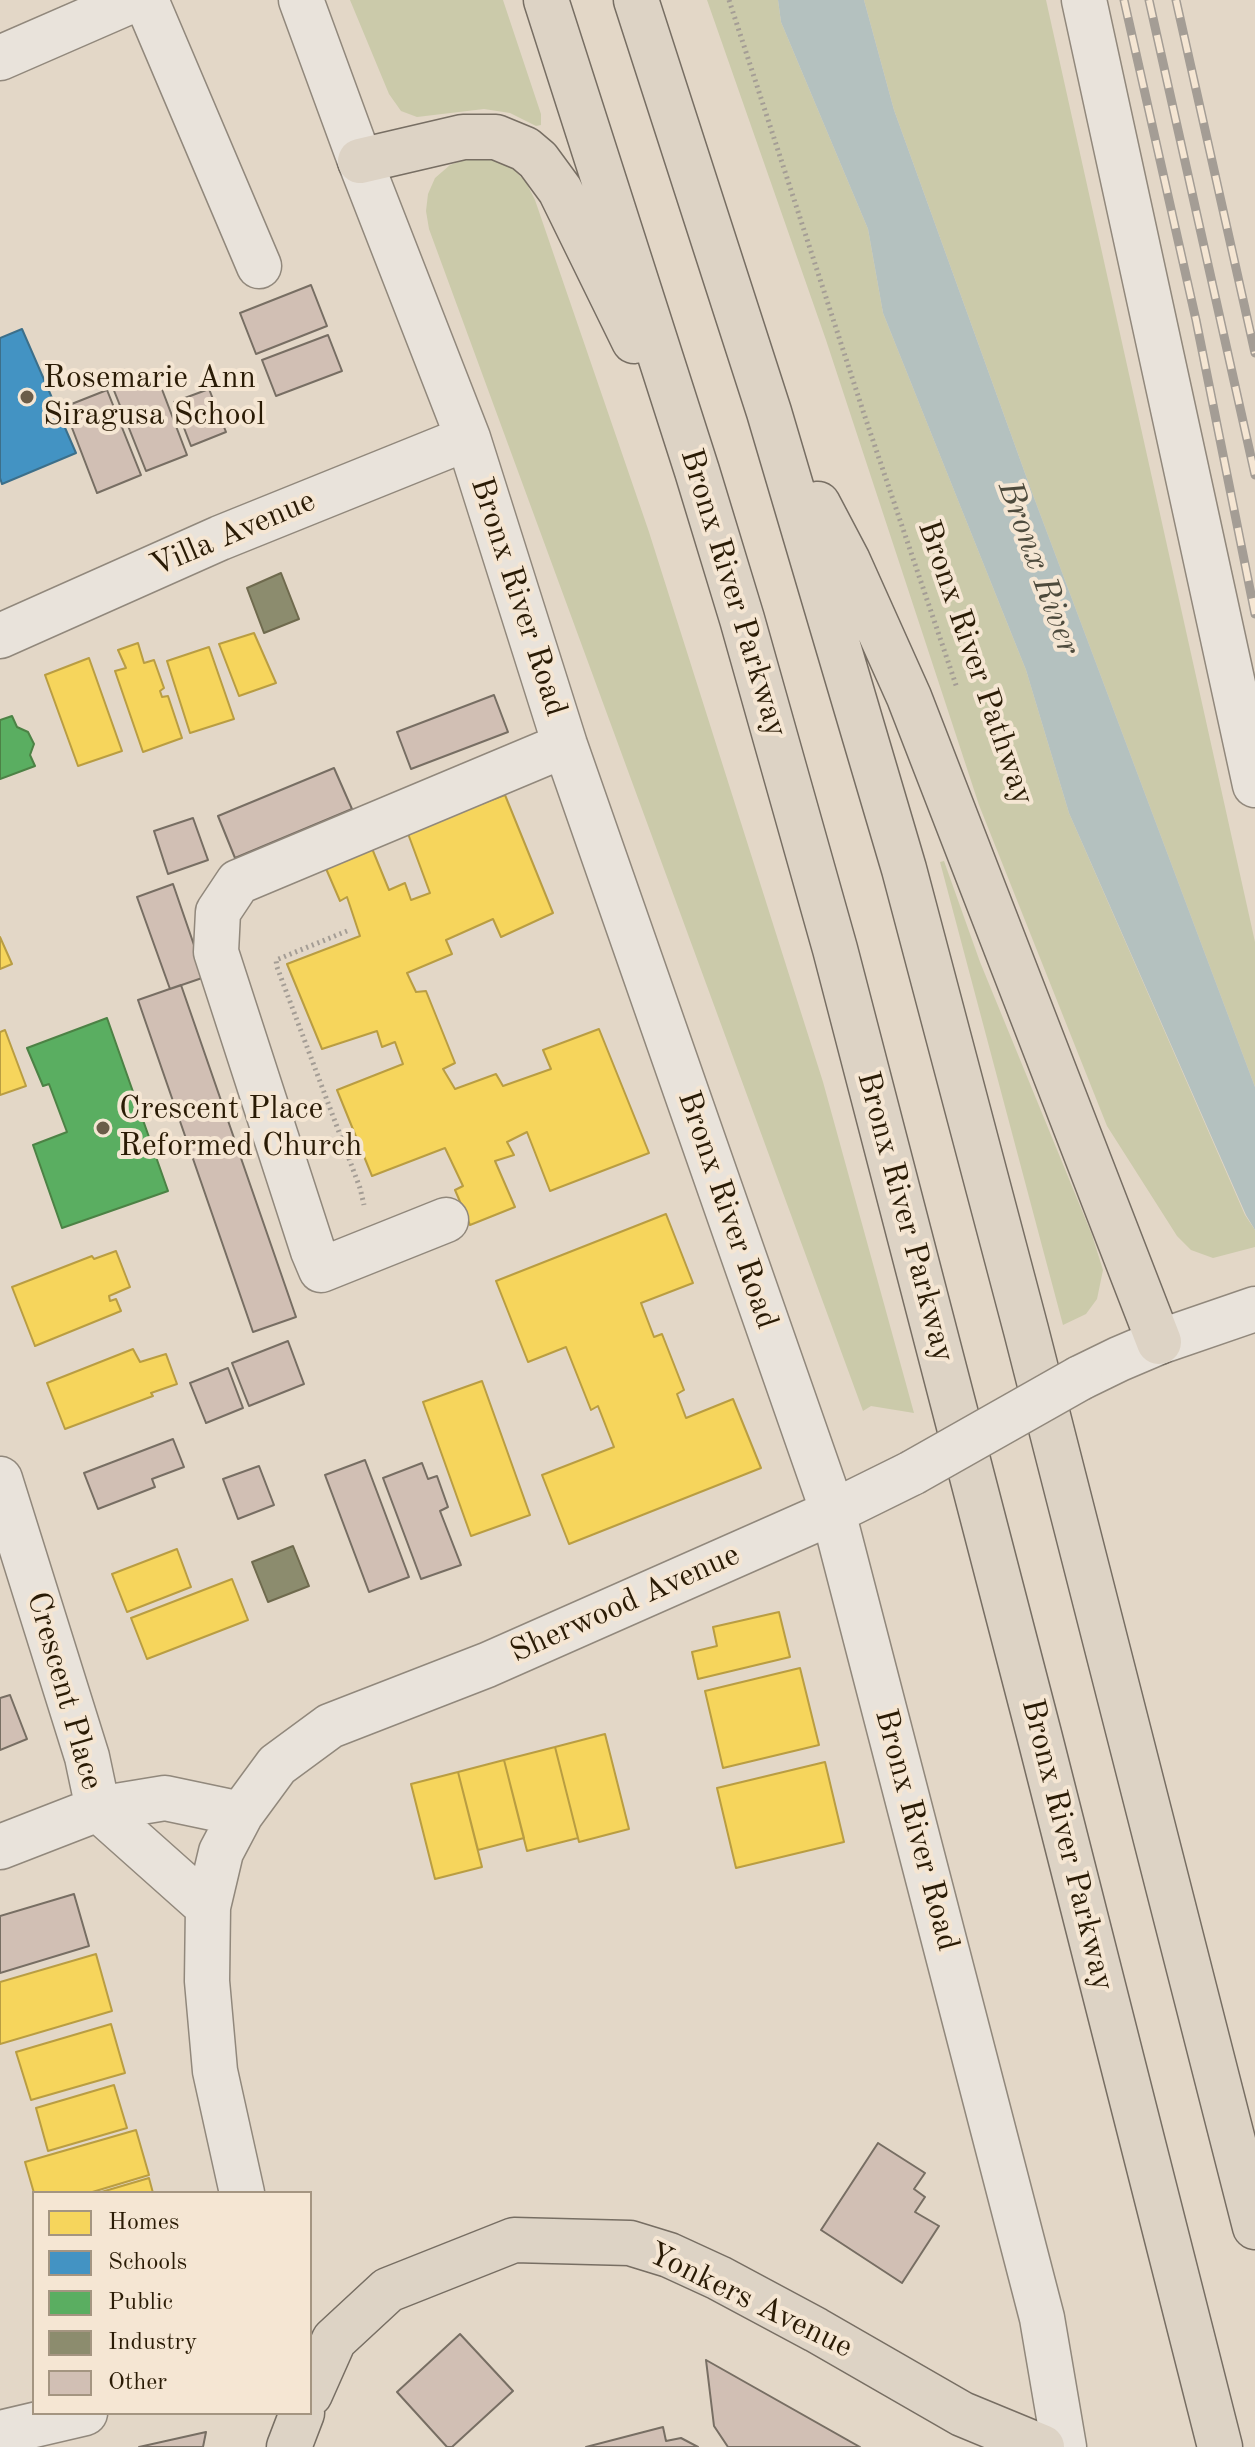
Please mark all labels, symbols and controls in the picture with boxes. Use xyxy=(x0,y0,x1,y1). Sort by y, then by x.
place label: Rosemarie Ann Siragusa School xyxy=(43,360,265,435)
marker: Rosemarie Ann Siragusa School xyxy=(18,388,36,406)
street label: Bronx River Parkway xyxy=(671,444,795,742)
street label: Bronx River Road xyxy=(461,473,575,721)
water label: Bronx River xyxy=(988,475,1088,661)
street label: Villa Avenue xyxy=(145,482,321,586)
street label: Bronx River Pathway xyxy=(908,516,1042,810)
street label: Bronx River Parkway xyxy=(848,1067,962,1367)
street label: Bronx River Road xyxy=(668,1086,786,1334)
place label: Crescent Place Reformed Church xyxy=(119,1091,362,1166)
marker: Crescent Place Reformed Church xyxy=(94,1119,112,1137)
street label: Sherwood Avenue xyxy=(504,1536,746,1672)
street label: Crescent Place xyxy=(17,1588,111,1794)
street label: Bronx River Parkway xyxy=(1012,1695,1122,1995)
street label: Bronx River Road xyxy=(865,1705,967,1955)
legend xyxy=(32,2191,312,2415)
text: Homes xyxy=(108,2211,179,2235)
street label: Yonkers Avenue xyxy=(641,2235,859,2367)
text: Schools xyxy=(108,2251,187,2275)
text: Public xyxy=(108,2291,173,2315)
text: Industry xyxy=(108,2331,197,2355)
text: Other xyxy=(108,2371,167,2395)

